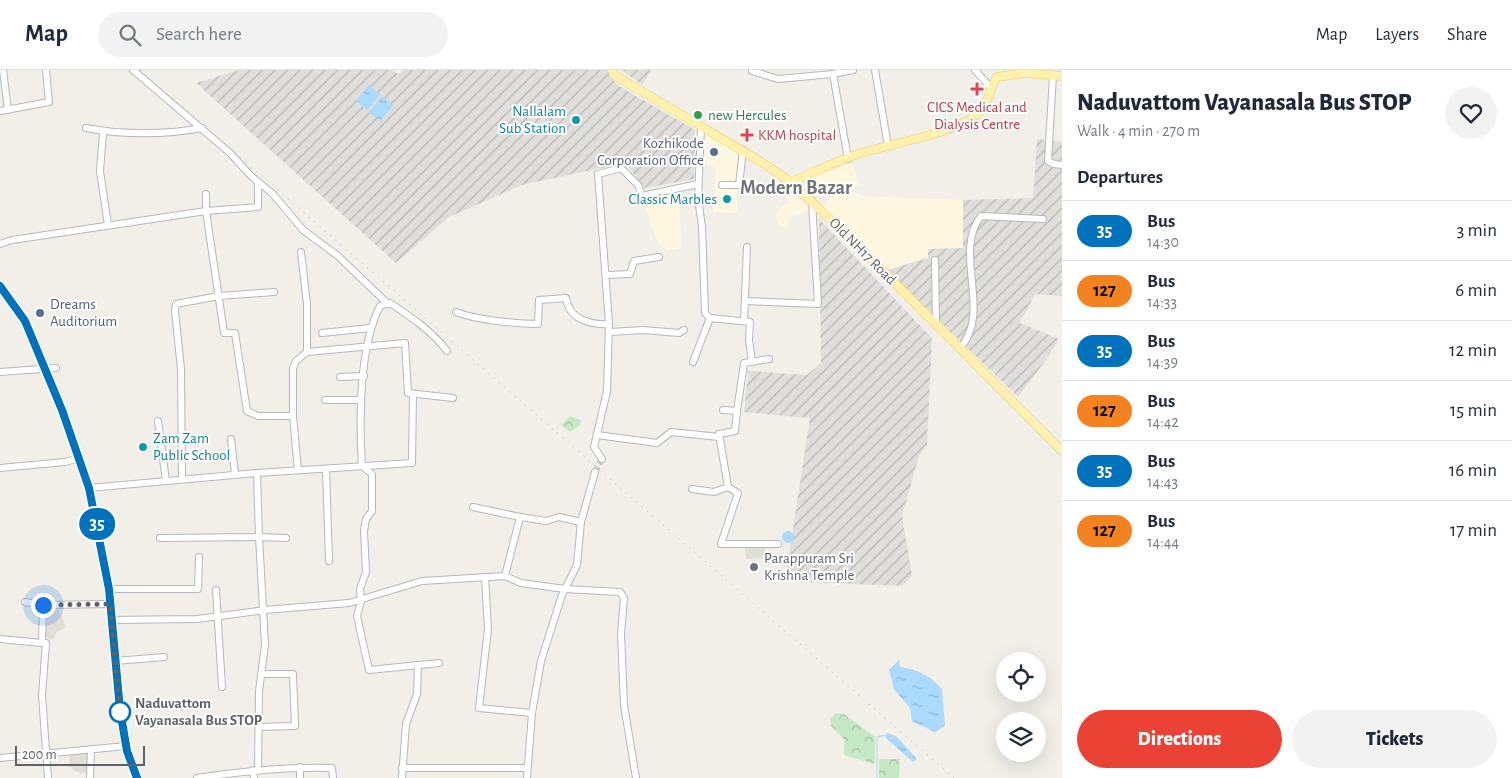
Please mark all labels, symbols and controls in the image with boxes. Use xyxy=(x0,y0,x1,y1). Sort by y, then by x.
search box xyxy=(98,12,448,57)
icon: search xyxy=(116,21,144,49)
text: Map xyxy=(25,22,68,46)
text: Search here xyxy=(156,25,242,44)
text: Map xyxy=(1316,26,1347,44)
text: Layers xyxy=(1375,26,1419,44)
text: Share xyxy=(1447,26,1487,44)
marker: CICS Medical and Dialysis Centre xyxy=(970,82,984,96)
button: heart xyxy=(1445,87,1497,139)
text: Naduvattom Vayanasala Bus STOP xyxy=(1077,91,1411,115)
place label: CICS Medical and Dialysis Centre xyxy=(927,100,1027,132)
place label: Nallalam Sub Station xyxy=(499,104,566,136)
place label: new Hercules xyxy=(708,108,787,123)
marker: new Hercules xyxy=(692,109,704,121)
marker: Nallalam Sub Station xyxy=(570,114,582,126)
text: Walk · 4 min · 270 m xyxy=(1077,123,1200,139)
marker: KKM hospital xyxy=(740,128,754,142)
place label: KKM hospital xyxy=(758,128,836,143)
place label: Kozhikode Corporation Office xyxy=(597,136,704,168)
marker: Kozhikode Corporation Office xyxy=(708,146,720,158)
text: Departures xyxy=(1077,168,1163,187)
district label: Modern Bazar xyxy=(740,178,852,198)
place label: Classic Marbles xyxy=(628,192,717,207)
marker: Classic Marbles xyxy=(721,193,733,205)
text: Bus xyxy=(1147,212,1175,231)
street label: Old NH17 Road xyxy=(826,215,899,288)
text: 3 min xyxy=(1456,221,1497,240)
text: 35 xyxy=(1097,222,1112,240)
text: 14:30 xyxy=(1147,234,1179,250)
text: Bus xyxy=(1147,272,1175,291)
text: 6 min xyxy=(1455,281,1497,300)
text: 127 xyxy=(1093,282,1116,300)
text: 14:33 xyxy=(1147,294,1177,310)
place label: Dreams Auditorium xyxy=(50,297,117,329)
marker: Dreams Auditorium xyxy=(34,307,46,319)
text: Bus xyxy=(1147,332,1175,351)
text: 12 min xyxy=(1449,341,1497,360)
text: 35 xyxy=(1097,342,1112,360)
text: 14:39 xyxy=(1147,354,1178,370)
text: Bus xyxy=(1147,392,1175,411)
text: 15 min xyxy=(1450,401,1497,420)
text: 127 xyxy=(1093,402,1116,420)
text: 14:42 xyxy=(1147,414,1179,430)
place label: Zam Zam Public School xyxy=(153,431,230,463)
marker: Zam Zam Public School xyxy=(137,441,149,453)
text: Bus xyxy=(1147,452,1175,471)
text: 16 min xyxy=(1449,461,1497,480)
text: 35 xyxy=(1097,462,1112,480)
text: 14:43 xyxy=(1147,474,1178,490)
line badge: 35 xyxy=(74,508,120,540)
text: Bus xyxy=(1147,512,1175,531)
text: 35 xyxy=(89,515,105,533)
text: 17 min xyxy=(1450,521,1497,540)
text: 127 xyxy=(1093,522,1116,540)
text: 14:44 xyxy=(1147,534,1179,550)
place label: Parappuram Sri Krishna Temple xyxy=(764,551,854,583)
marker: Parappuram Sri Krishna Temple xyxy=(748,561,760,573)
your location xyxy=(31,593,56,618)
map controls xyxy=(996,652,1046,762)
button: locate xyxy=(996,652,1046,702)
place label: Naduvattom Vayanasala Bus STOP xyxy=(135,696,263,728)
marker: Naduvattom Vayanasala Bus STOP xyxy=(109,701,131,723)
button: Directions xyxy=(1077,710,1282,768)
button: Tickets xyxy=(1292,710,1497,768)
button: layers xyxy=(996,712,1046,762)
scale bar xyxy=(15,743,145,766)
text: 200 m xyxy=(22,748,57,762)

